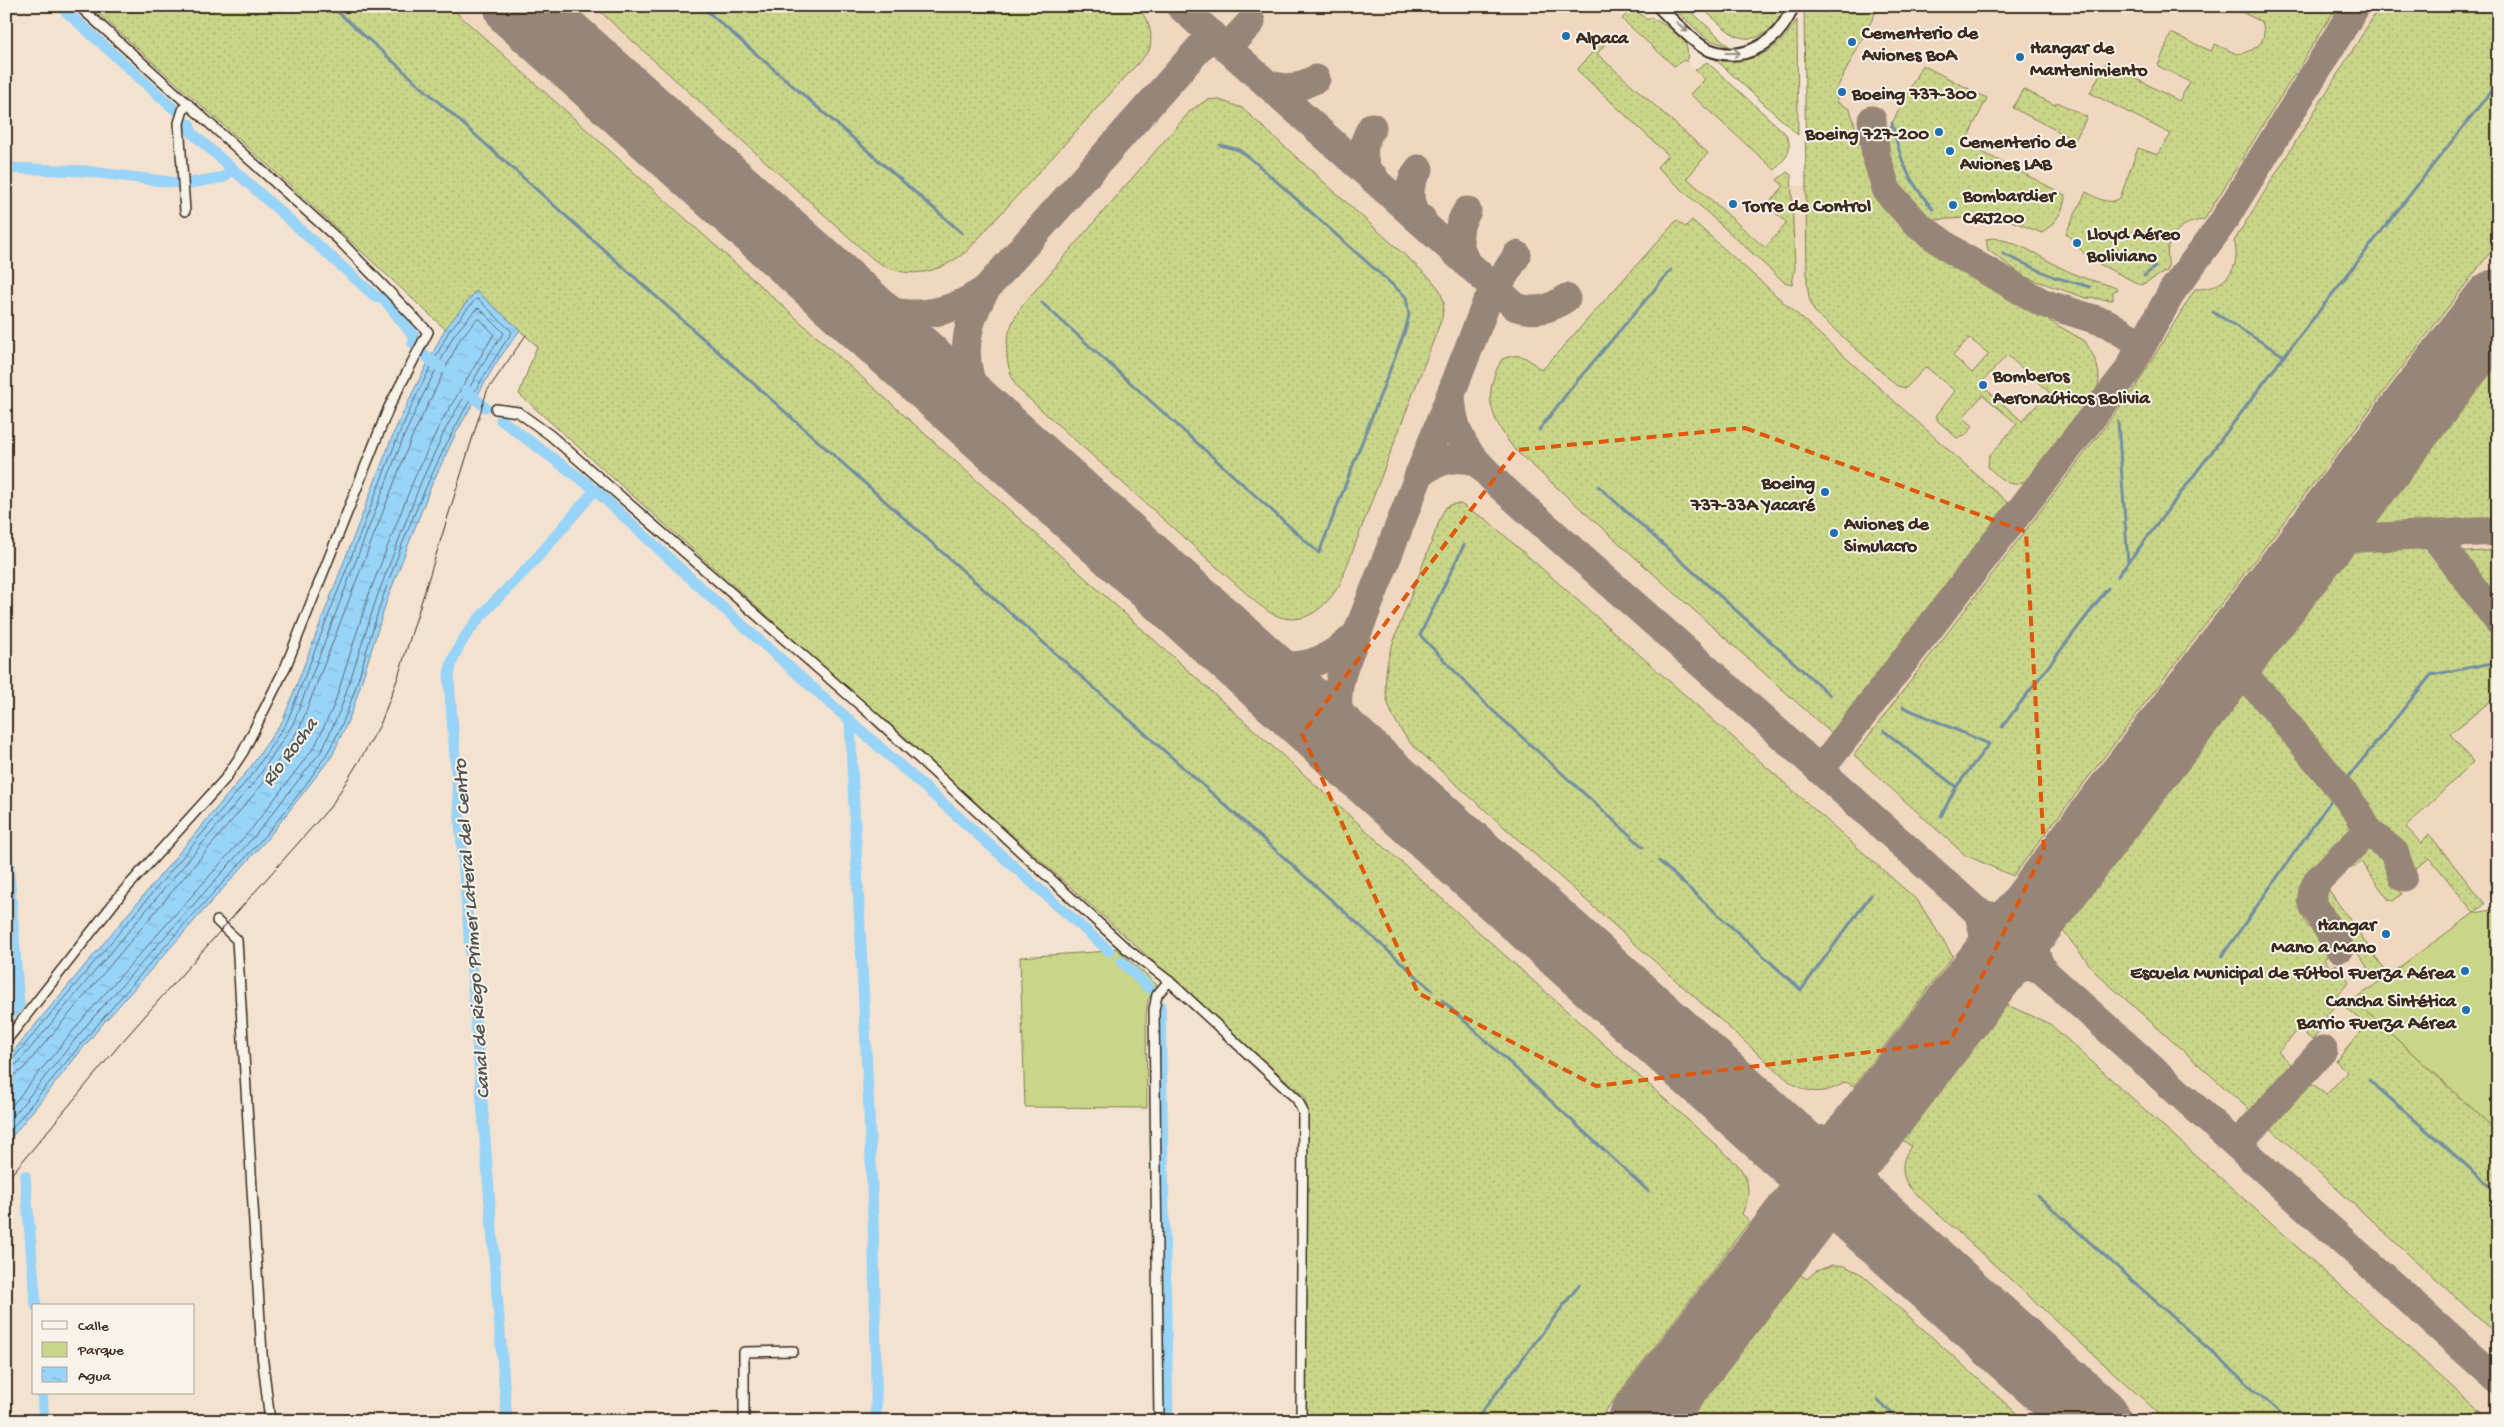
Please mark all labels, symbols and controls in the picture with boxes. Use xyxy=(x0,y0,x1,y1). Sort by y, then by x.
one-way arrow xyxy=(1675,22,1688,33)
place label: Cementerio de Aviones BoA xyxy=(1861,23,1979,68)
place label: Alpaca xyxy=(1575,28,1630,51)
marker: Alpaca xyxy=(1560,30,1572,42)
marker: Cementerio de Aviones BoA xyxy=(1846,36,1858,48)
place label: Hangar de Mantenimiento xyxy=(2030,38,2148,83)
one-way arrow xyxy=(1725,48,1741,58)
marker: Hangar de Mantenimiento xyxy=(2014,51,2026,63)
place label: Boeing 737-300 xyxy=(1851,84,1977,107)
marker: Boeing 737-300 xyxy=(1836,86,1848,98)
place label: Boeing 727-200 xyxy=(1804,124,1929,147)
marker: Boeing 727-200 xyxy=(1933,126,1945,138)
place label: Cementerio de Aviones LAB xyxy=(1959,132,2077,177)
marker: Cementerio de Aviones LAB xyxy=(1944,145,1956,157)
place label: Bombardier CRJ200 xyxy=(1962,186,2057,231)
place label: Torre de Control xyxy=(1741,196,1871,219)
marker: Torre de Control xyxy=(1727,198,1739,210)
marker: Bombardier CRJ200 xyxy=(1947,199,1959,211)
place label: Lloyd Aéreo Boliviano xyxy=(2086,224,2181,269)
marker: Lloyd Aéreo Boliviano xyxy=(2071,237,2083,249)
place label: Bomberos Aeronaúticos Bolivia xyxy=(1992,366,2151,411)
marker: Bomberos Aeronaúticos Bolivia xyxy=(1977,379,1989,391)
place label: Boeing 737-33A Yacaré xyxy=(1690,473,1816,518)
marker: Boeing 737-33A Yacaré xyxy=(1819,486,1831,498)
place label: Aviones de Simulacro xyxy=(1843,514,1930,559)
marker: Aviones de Simulacro xyxy=(1828,527,1840,539)
water label: Río Rocha xyxy=(258,713,325,792)
water label: Canal de Riego Primer Lateral del Centro xyxy=(450,756,497,1099)
place label: Hangar Mano a Mano xyxy=(2271,915,2378,960)
marker: Hangar Mano a Mano xyxy=(2380,928,2392,940)
place label: Escuela Municipal de Fútbol Fuerza Aérea xyxy=(2130,963,2456,986)
marker: Escuela Municipal de Fútbol Fuerza Aérea xyxy=(2459,965,2471,977)
place label: Cancha Sintética Barrio Fuerza Aérea xyxy=(2296,991,2457,1036)
marker: Cancha Sintética Barrio Fuerza Aérea xyxy=(2460,1004,2472,1016)
legend xyxy=(32,1304,195,1394)
text: Calle xyxy=(78,1318,109,1336)
text: Parque xyxy=(77,1342,124,1360)
text: Agua xyxy=(78,1368,111,1386)

